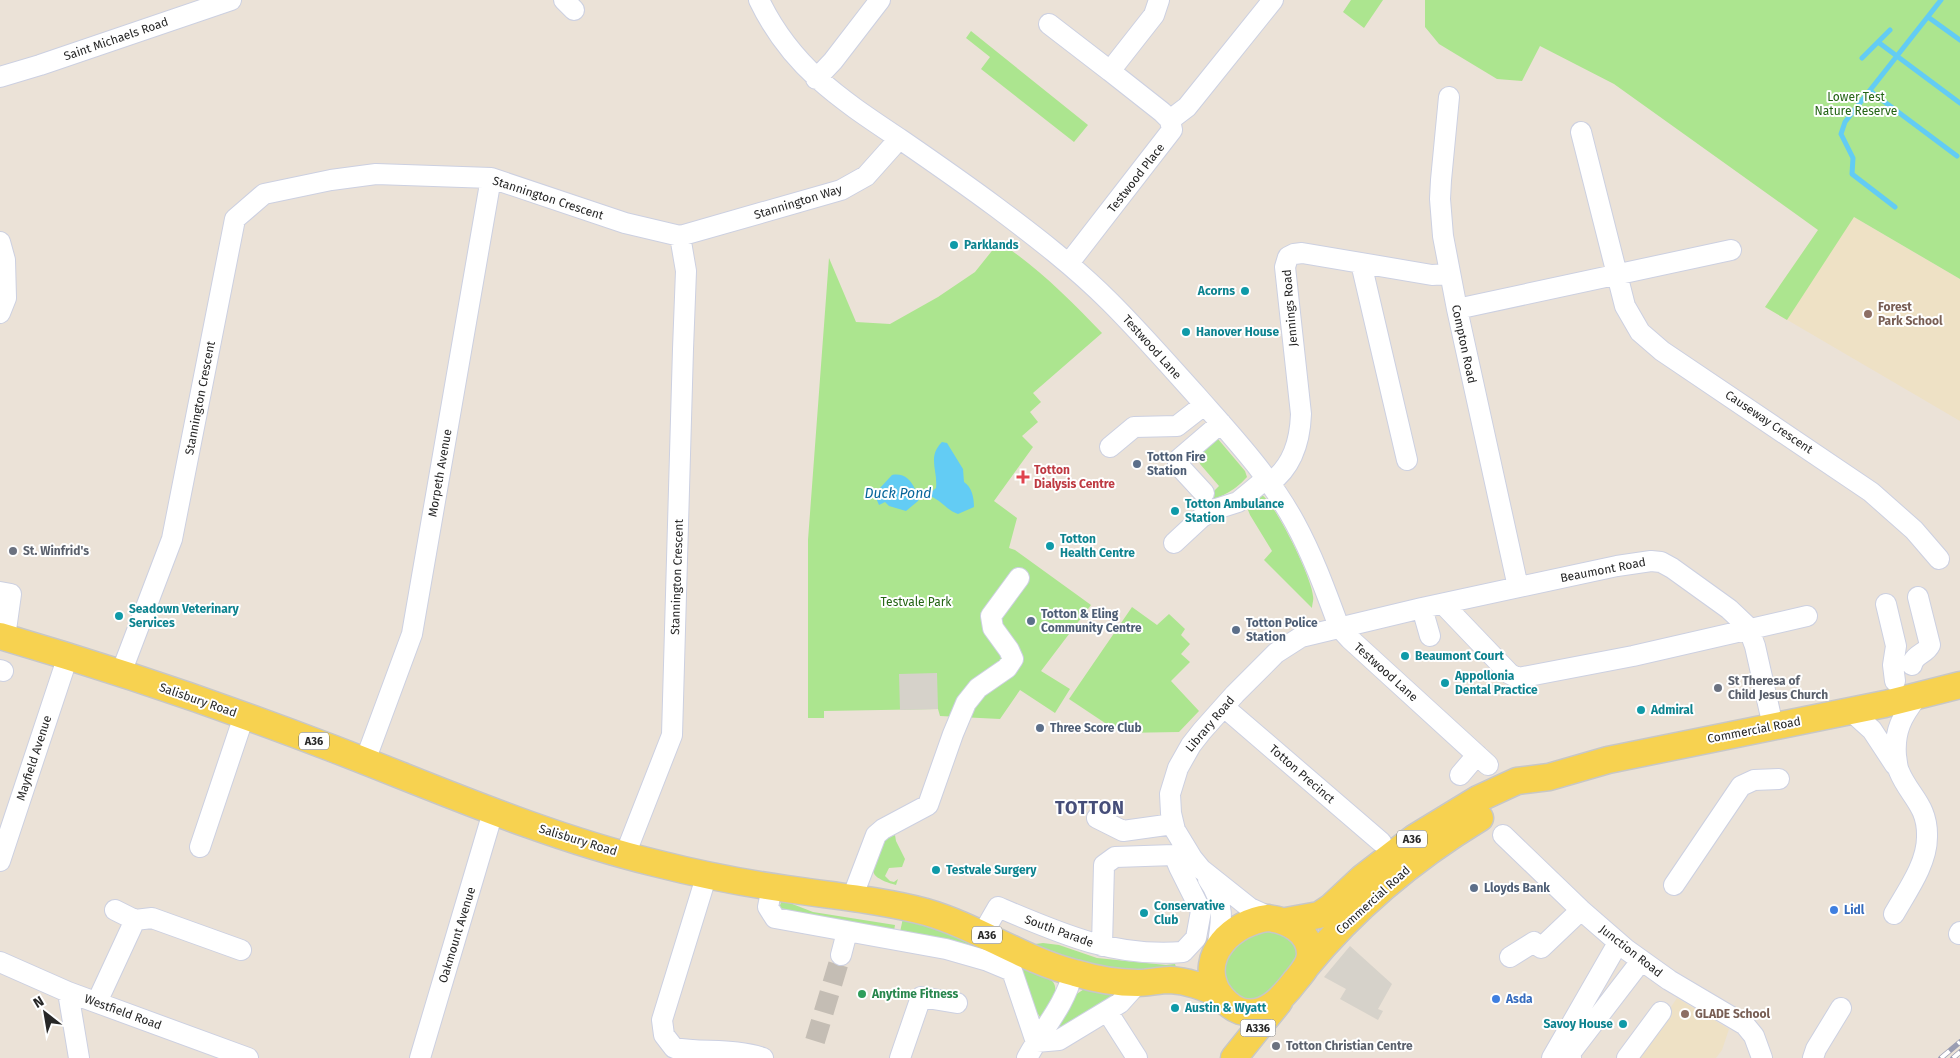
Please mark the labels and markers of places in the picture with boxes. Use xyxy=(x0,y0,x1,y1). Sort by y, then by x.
place label: Parklands xyxy=(964,238,1019,252)
marker: Parklands xyxy=(948,239,960,251)
place label: Acorns xyxy=(1197,284,1235,298)
marker: Acorns xyxy=(1239,285,1251,297)
place label: Forest Park School xyxy=(1878,300,1943,328)
marker: Forest Park School xyxy=(1862,308,1874,320)
place label: Hanover House xyxy=(1196,325,1279,339)
marker: Hanover House xyxy=(1180,326,1192,338)
place label: Totton Fire Station xyxy=(1147,450,1206,478)
marker: Totton Fire Station xyxy=(1131,458,1143,470)
place label: Totton Dialysis Centre xyxy=(1034,463,1115,491)
marker: Totton Dialysis Centre xyxy=(1016,470,1030,484)
place label: Totton Ambulance Station xyxy=(1185,497,1284,525)
marker: Totton Ambulance Station xyxy=(1169,505,1181,517)
place label: Totton Health Centre xyxy=(1060,532,1135,560)
marker: Totton Health Centre xyxy=(1044,540,1056,552)
place label: St. Winfrid's xyxy=(23,544,89,558)
marker: St. Winfrid's xyxy=(7,545,19,557)
place label: Seadown Veterinary Services xyxy=(129,602,240,630)
place label: Totton & Eling Community Centre xyxy=(1041,607,1142,635)
marker: Seadown Veterinary Services xyxy=(113,610,125,622)
marker: Totton & Eling Community Centre xyxy=(1025,615,1037,627)
place label: Totton Police Station xyxy=(1246,616,1318,644)
marker: Totton Police Station xyxy=(1230,624,1242,636)
place label: Beaumont Court xyxy=(1415,649,1504,663)
marker: Beaumont Court xyxy=(1399,650,1411,662)
place label: Appollonia Dental Practice xyxy=(1454,669,1538,697)
place label: St Theresa of Child Jesus Church xyxy=(1728,674,1828,702)
marker: Appollonia Dental Practice xyxy=(1439,677,1451,689)
marker: St Theresa of Child Jesus Church xyxy=(1712,682,1724,694)
place label: Admiral xyxy=(1650,703,1694,717)
marker: Admiral xyxy=(1635,704,1647,716)
place label: Three Score Club xyxy=(1050,721,1142,735)
marker: Three Score Club xyxy=(1034,722,1046,734)
place label: Testvale Surgery xyxy=(946,863,1037,877)
marker: Testvale Surgery xyxy=(930,864,942,876)
place label: Lloyds Bank xyxy=(1484,881,1550,895)
marker: Lloyds Bank xyxy=(1468,882,1480,894)
place label: Conservative Club xyxy=(1154,899,1225,927)
place label: Lidl xyxy=(1844,903,1865,917)
marker: Lidl xyxy=(1828,904,1840,916)
marker: Conservative Club xyxy=(1138,907,1150,919)
place label: Anytime Fitness xyxy=(871,987,959,1001)
marker: Anytime Fitness xyxy=(856,988,868,1000)
place label: Asda xyxy=(1505,992,1533,1006)
marker: Asda xyxy=(1490,993,1502,1005)
place label: Austin & Wyatt xyxy=(1184,1001,1267,1015)
marker: Austin & Wyatt xyxy=(1169,1002,1181,1014)
place label: GLADE School xyxy=(1695,1007,1770,1021)
marker: GLADE School xyxy=(1679,1008,1691,1020)
place label: Savoy House xyxy=(1543,1017,1613,1031)
marker: Savoy House xyxy=(1617,1018,1629,1030)
place label: Totton Christian Centre xyxy=(1286,1039,1413,1053)
marker: Totton Christian Centre xyxy=(1270,1040,1282,1052)

